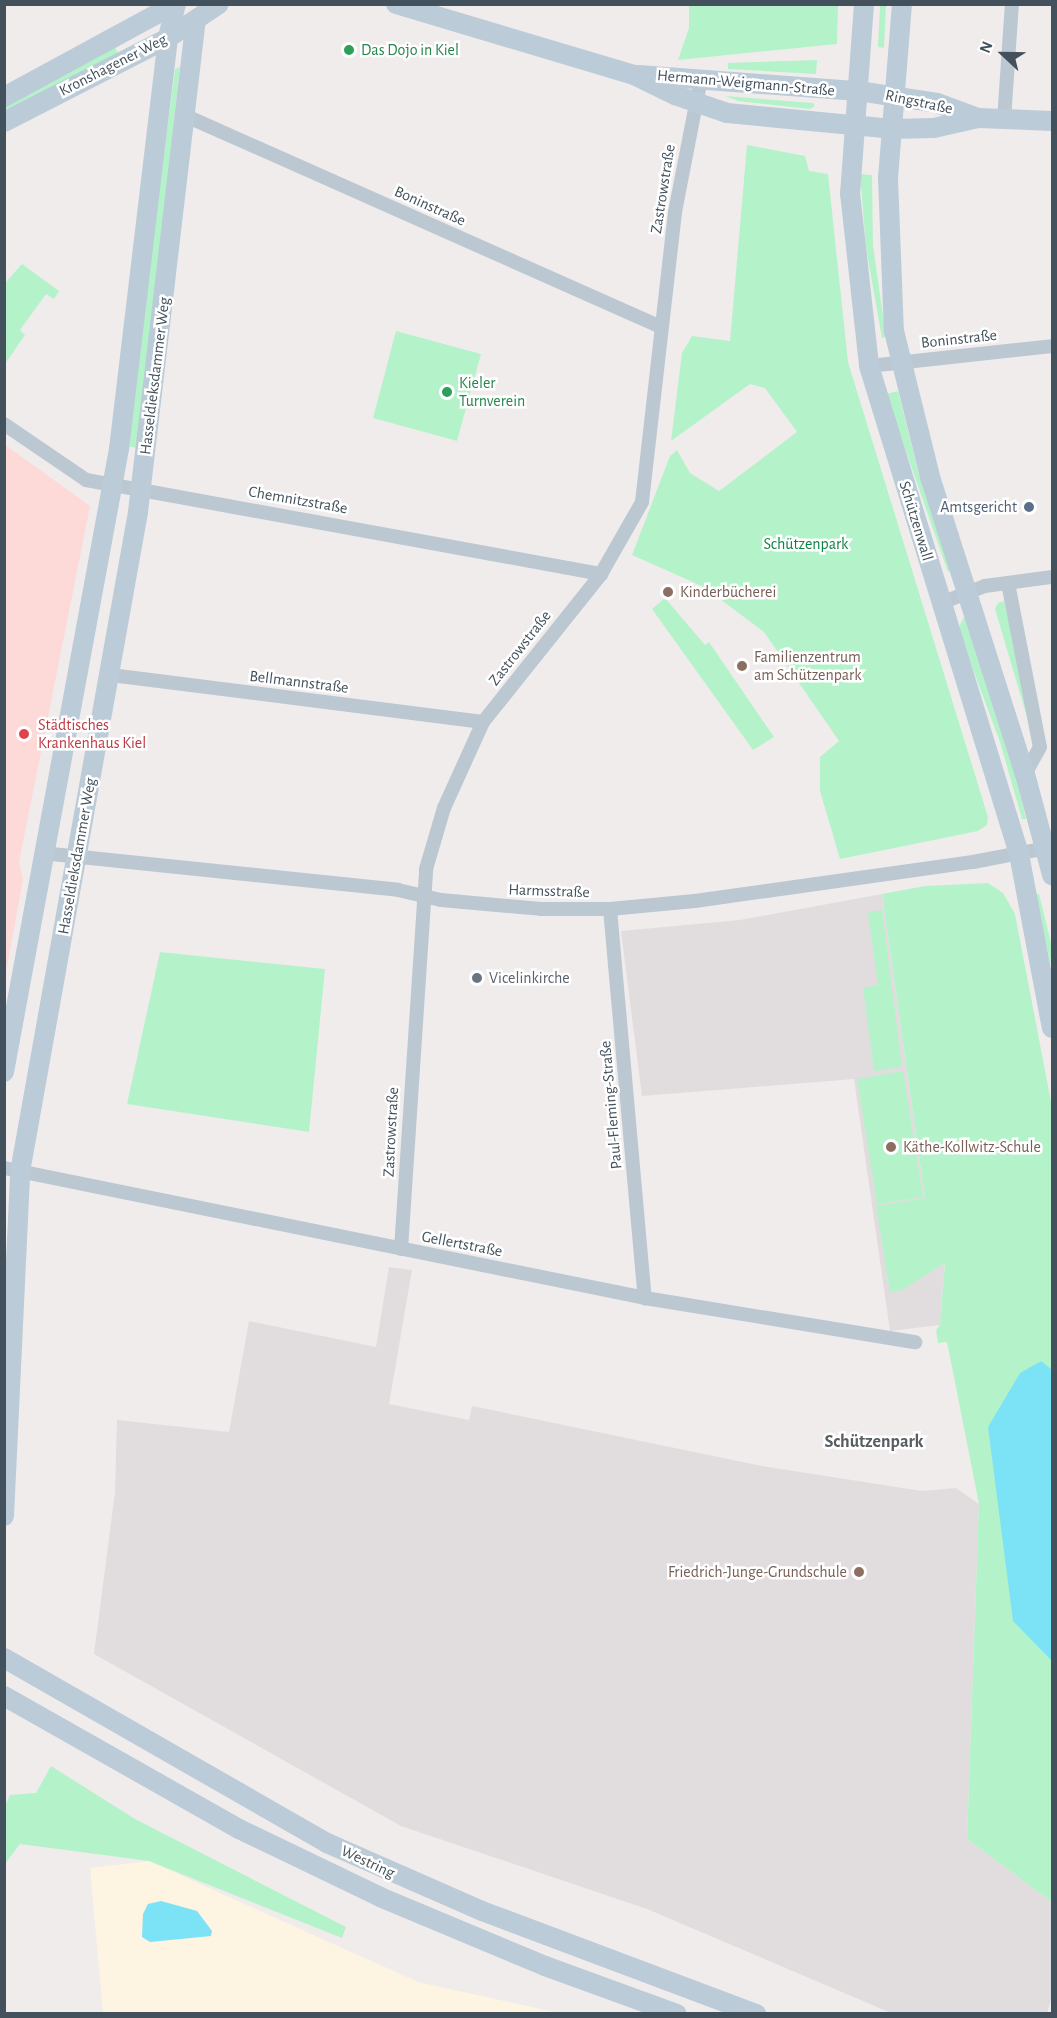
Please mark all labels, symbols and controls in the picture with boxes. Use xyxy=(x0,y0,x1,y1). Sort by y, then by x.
north arrow xyxy=(973,24,1033,84)
street label: Kronshagener Weg xyxy=(56,30,170,100)
text: N xyxy=(977,39,996,55)
place label: Das Dojo in Kiel xyxy=(361,40,459,60)
marker: Das Dojo in Kiel xyxy=(342,43,356,57)
street label: Hermann-Weigmann-Straße xyxy=(656,66,836,100)
street label: Ringstraße xyxy=(884,85,954,119)
street label: Zastrowstraße xyxy=(646,143,680,235)
street label: Boninstraße xyxy=(391,182,469,230)
street label: Hasseldieksdammer Weg xyxy=(136,296,174,456)
street label: Boninstraße xyxy=(920,325,998,353)
place label: Kieler Turnverein xyxy=(459,373,525,411)
marker: Kieler Turnverein xyxy=(440,385,454,399)
street label: Schützenwall xyxy=(895,479,937,563)
street label: Chemnitzstraße xyxy=(247,482,349,518)
place label: Amtsgericht xyxy=(940,497,1017,517)
marker: Amtsgericht xyxy=(1022,500,1036,514)
park label: Schützenpark xyxy=(764,534,848,554)
place label: Kinderbücherei xyxy=(680,582,776,602)
marker: Kinderbücherei xyxy=(661,585,675,599)
street label: Zastrowstraße xyxy=(485,607,555,689)
place label: Familienzentrum am Schützenpark xyxy=(754,647,862,685)
marker: Familienzentrum am Schützenpark xyxy=(735,659,749,673)
street label: Bellmannstraße xyxy=(248,666,350,698)
place label: Städtisches Krankenhaus Kiel xyxy=(38,715,146,753)
marker: Städtisches Krankenhaus Kiel xyxy=(15,725,33,743)
street label: Hasseldieksdammer Weg xyxy=(54,776,100,936)
street label: Harmsstraße xyxy=(508,880,590,902)
place label: Vicelinkirche xyxy=(489,968,570,988)
marker: Vicelinkirche xyxy=(470,971,484,985)
street label: Paul-Fleming-Straße xyxy=(596,1040,626,1170)
street label: Zastrowstraße xyxy=(379,1087,403,1177)
place label: Käthe-Kollwitz-Schule xyxy=(903,1137,1041,1157)
marker: Käthe-Kollwitz-Schule xyxy=(884,1140,898,1154)
street label: Gellertstraße xyxy=(420,1227,504,1261)
district label: Schützenpark xyxy=(825,1431,923,1453)
place label: Friedrich-Junge-Grundschule xyxy=(668,1562,847,1582)
marker: Friedrich-Junge-Grundschule xyxy=(852,1565,866,1579)
street label: Westring xyxy=(338,1841,398,1883)

